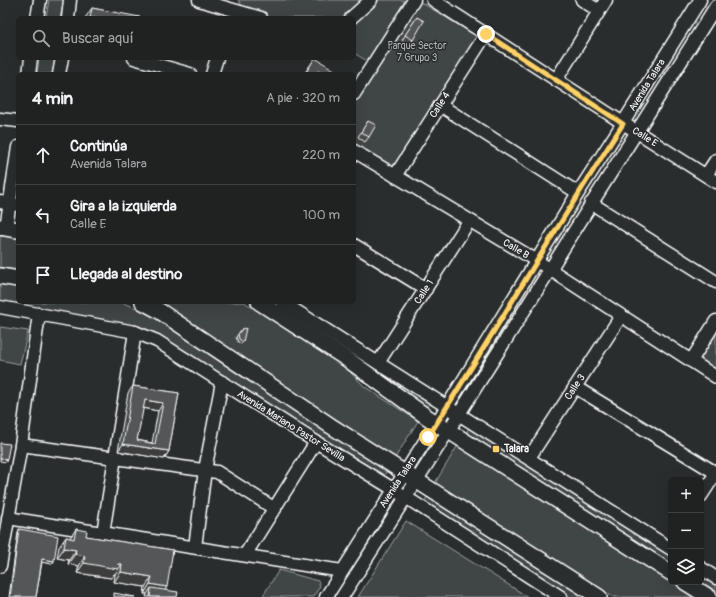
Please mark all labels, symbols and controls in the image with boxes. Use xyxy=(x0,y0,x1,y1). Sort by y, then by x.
search box xyxy=(16,16,356,60)
route end xyxy=(477,25,495,43)
icon: search xyxy=(30,27,52,49)
text: Buscar aquí xyxy=(62,29,134,48)
park label: Parque Sector 7 Grupo 3 xyxy=(388,40,447,64)
street label: Avenida Talara xyxy=(626,56,668,113)
text: 4 min xyxy=(32,88,73,109)
text: A pie · 320 m xyxy=(266,90,340,106)
street label: Calle 4 xyxy=(427,90,453,120)
street label: Calle E xyxy=(630,125,660,149)
text: Continúa xyxy=(70,137,127,156)
icon: ahead xyxy=(32,144,54,166)
text: 220 m xyxy=(302,147,340,163)
text: Avenida Talara xyxy=(70,156,147,172)
text: Gira a la izquierda xyxy=(70,197,177,216)
icon: left xyxy=(32,204,54,226)
text: 100 m xyxy=(303,207,340,223)
text: Calle E xyxy=(70,216,106,232)
street label: Calle B xyxy=(501,237,532,262)
icon: arrive xyxy=(32,264,54,286)
text: Llegada al destino xyxy=(70,265,182,284)
street label: Calle 1 xyxy=(412,278,436,306)
street label: Calle 3 xyxy=(562,372,588,402)
street label: Avenida Mariano Pastor Sevilla xyxy=(235,388,348,464)
route start xyxy=(419,428,437,446)
place label: Talara xyxy=(503,443,529,455)
marker: Talara xyxy=(491,444,501,454)
street label: Avenida Talara xyxy=(377,454,419,510)
map controls xyxy=(668,477,704,585)
button: + xyxy=(668,477,704,513)
button: − xyxy=(668,513,704,549)
button: layers xyxy=(668,549,704,585)

